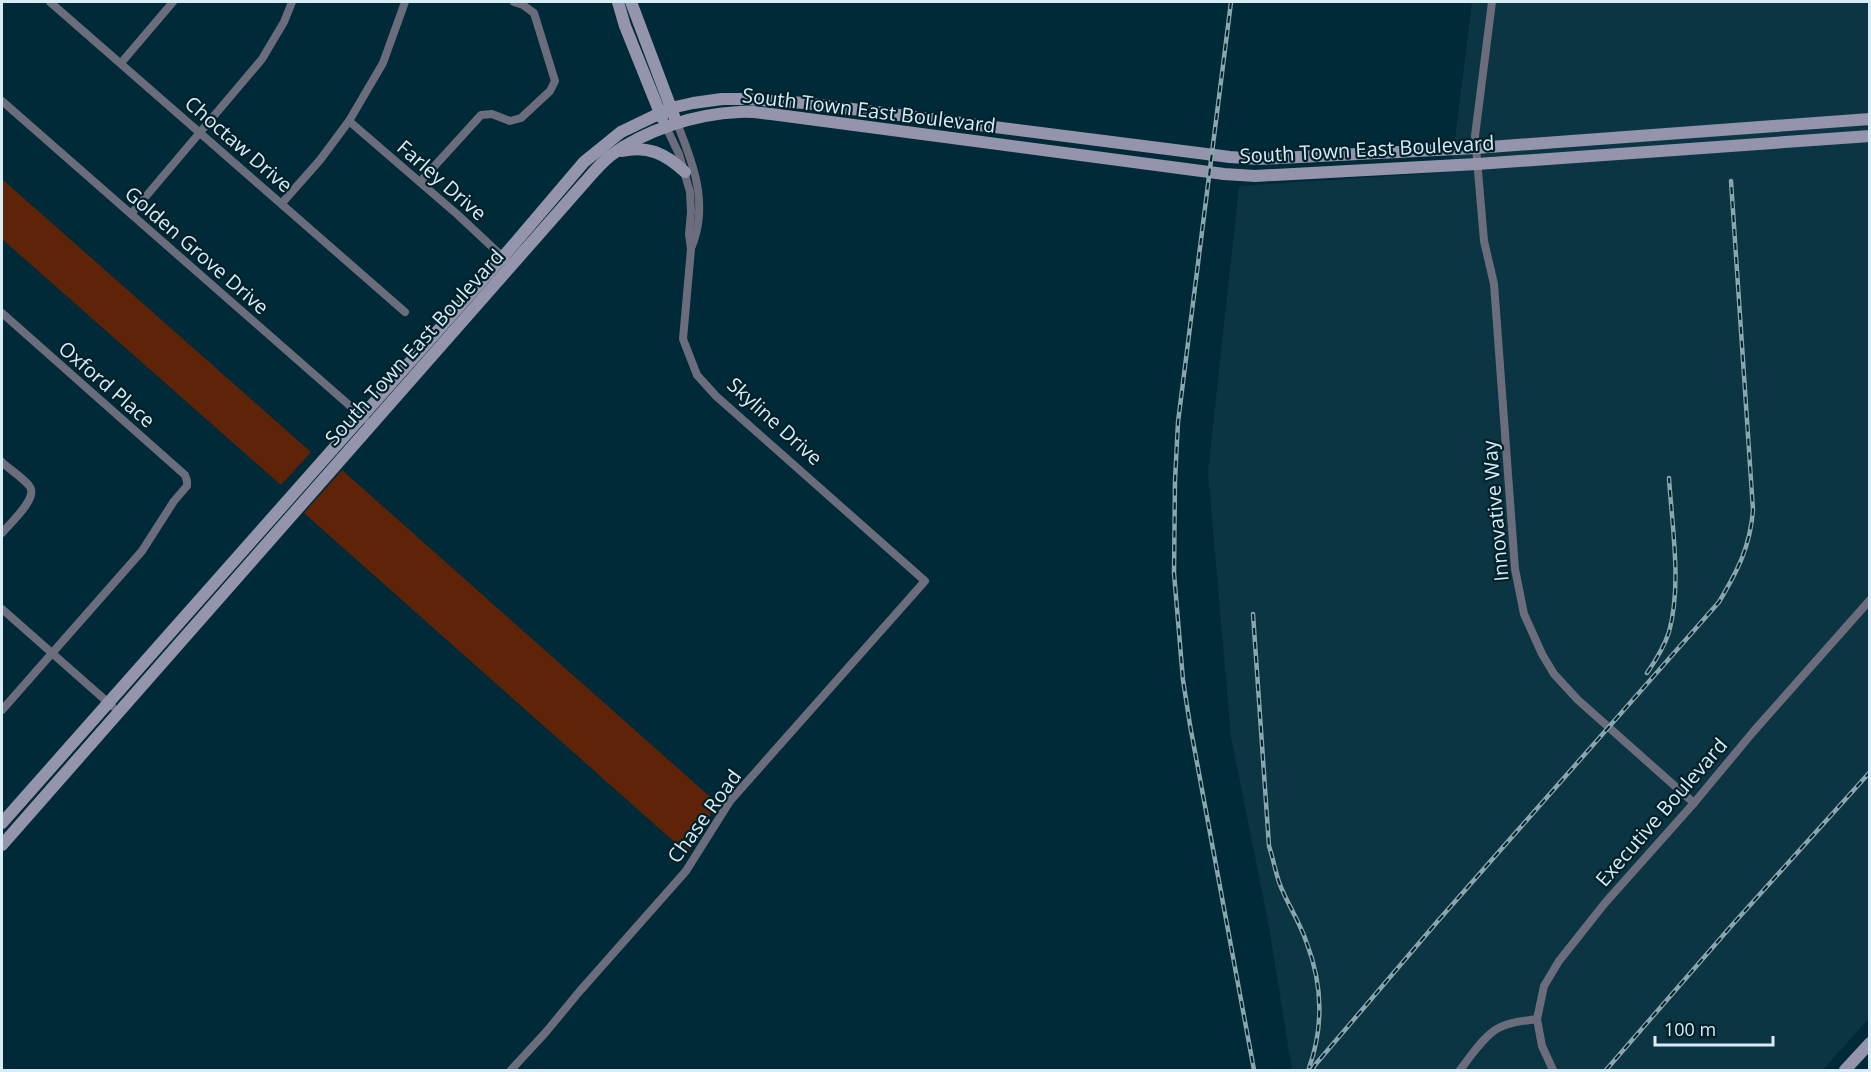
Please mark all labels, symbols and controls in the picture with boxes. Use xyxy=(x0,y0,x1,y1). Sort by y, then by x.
street label: South Town East Boulevard xyxy=(741,81,997,139)
street label: Choctaw Drive xyxy=(179,90,299,198)
street label: South Town East Boulevard xyxy=(1239,129,1495,169)
street label: Farley Drive xyxy=(392,134,492,226)
street label: Golden Grove Drive xyxy=(119,180,275,320)
street label: South Town East Boulevard xyxy=(319,243,509,451)
street label: Oxford Place xyxy=(53,335,161,433)
street label: Skyline Drive xyxy=(722,371,828,471)
street label: Innovative Way xyxy=(1475,438,1515,583)
street label: Executive Boulevard xyxy=(1589,732,1733,892)
street label: Chase Road xyxy=(661,764,747,868)
scale bar xyxy=(1655,1009,1774,1047)
text: 100 m xyxy=(1664,1017,1716,1041)

